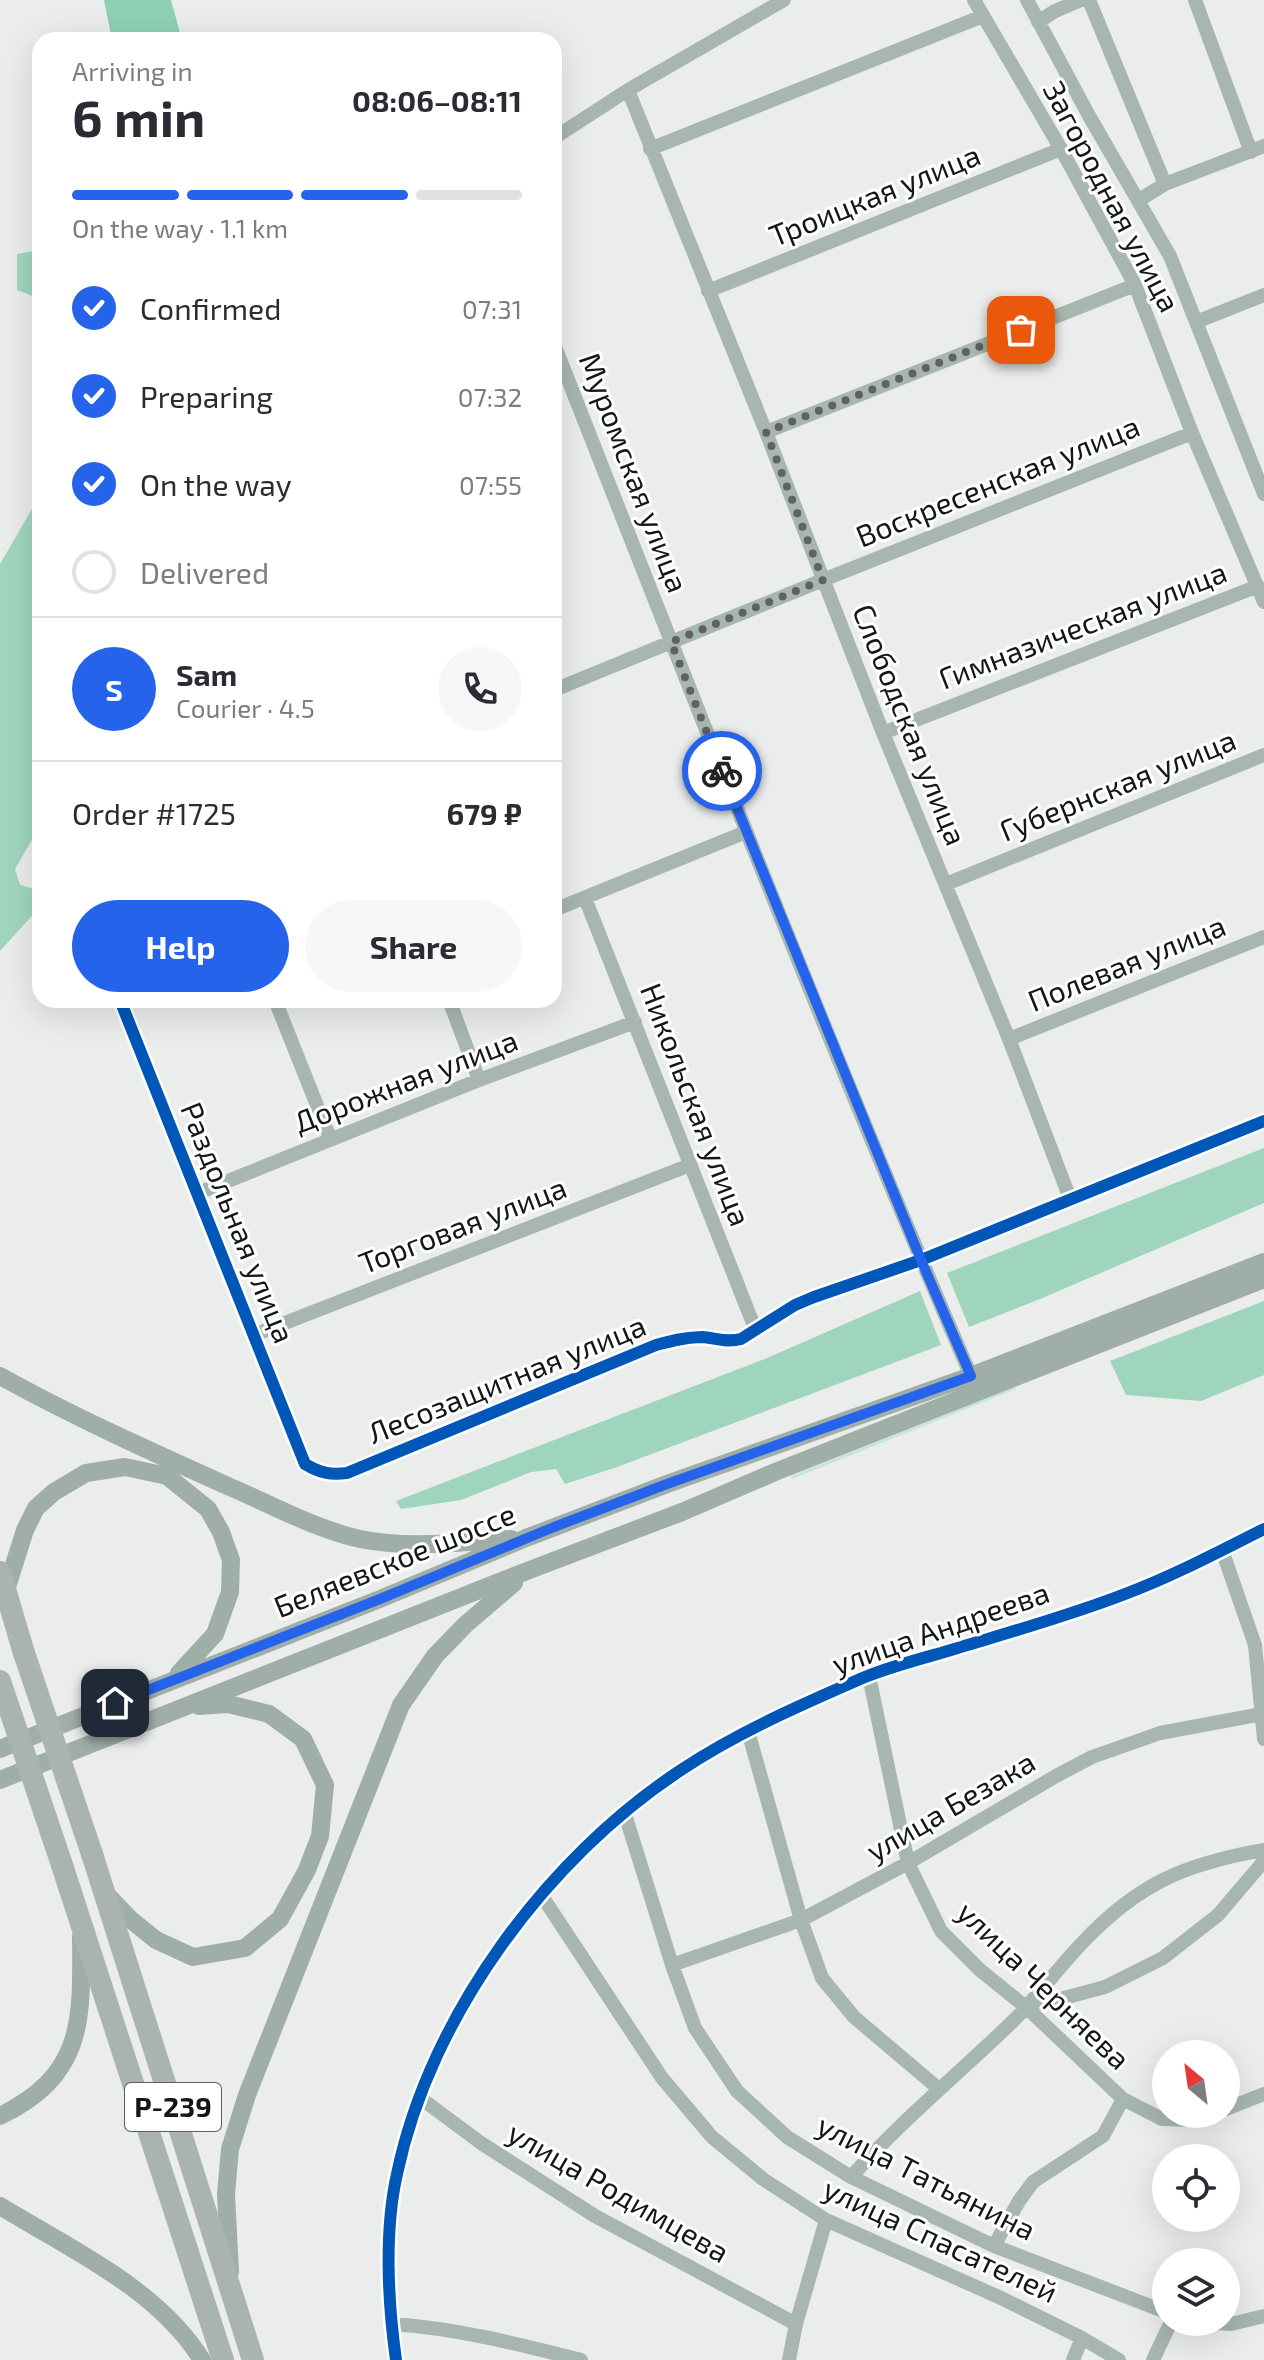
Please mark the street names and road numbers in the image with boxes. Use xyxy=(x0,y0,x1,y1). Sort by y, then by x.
street label: Загородная улица xyxy=(1036,74,1189,318)
street label: Троицкая улица xyxy=(764,135,985,254)
street label: Муромская улица xyxy=(572,348,697,597)
street label: Воскресенская улица xyxy=(850,407,1145,554)
street label: Гимназическая улица xyxy=(933,553,1232,697)
street label: Слободская улица xyxy=(845,598,976,850)
street label: Губернская улица xyxy=(994,720,1241,849)
street label: Полевая улица xyxy=(1022,906,1231,1019)
street label: Никольская улица xyxy=(633,978,760,1231)
street label: Дорожная улица xyxy=(288,1021,523,1140)
street label: Раздольная улица xyxy=(173,1097,304,1348)
street label: Торговая улица xyxy=(353,1168,572,1281)
street label: Лесозащитная улица xyxy=(362,1306,651,1451)
street label: Беляевское шоссе xyxy=(268,1494,520,1624)
street label: улица Андреева xyxy=(827,1573,1054,1682)
street label: улица Безака xyxy=(859,1742,1041,1869)
street label: улица Черняева xyxy=(950,1893,1138,2077)
road number: Р-239 xyxy=(125,2083,221,2131)
street label: улица Татьянина xyxy=(811,2106,1042,2248)
street label: улица Родимцева xyxy=(501,2113,736,2270)
street label: улица Спасателей xyxy=(818,2169,1064,2310)

